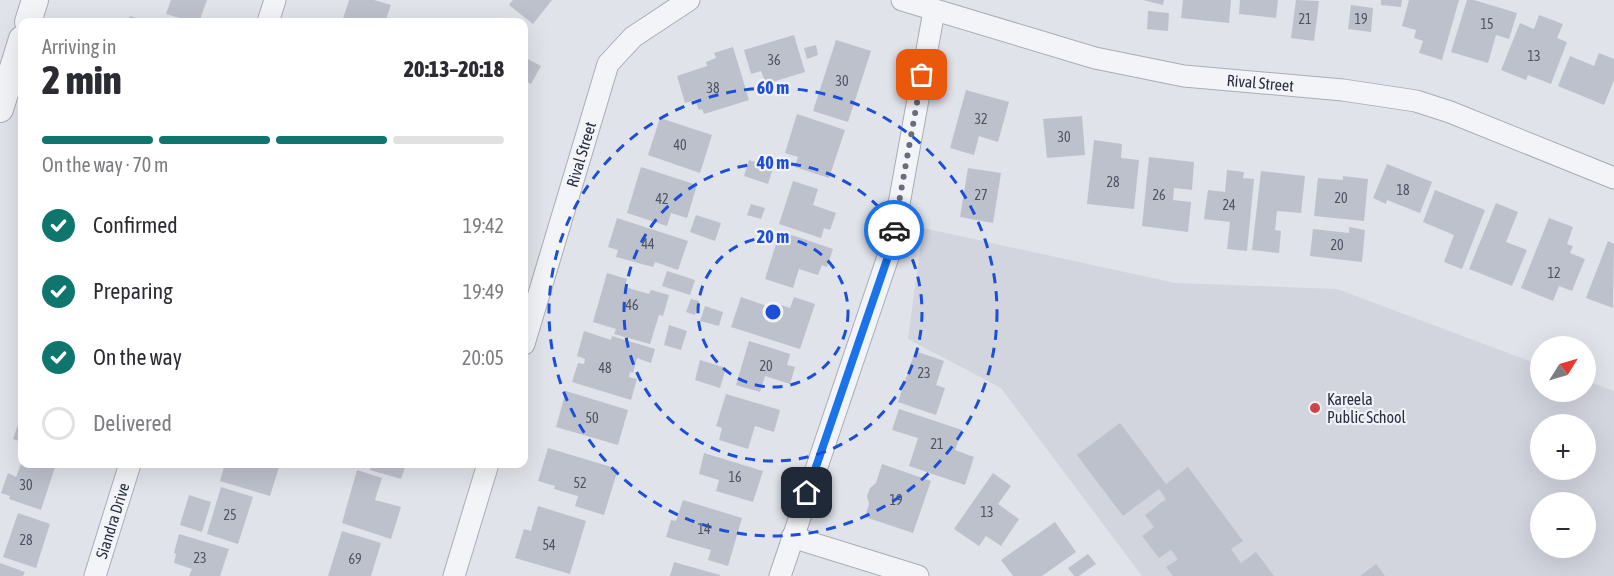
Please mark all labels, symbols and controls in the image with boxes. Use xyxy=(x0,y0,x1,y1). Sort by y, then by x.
house number: 21 xyxy=(1298,11,1312,27)
house number: 19 xyxy=(1354,11,1368,27)
house number: 15 xyxy=(1480,16,1494,32)
text: Arriving in xyxy=(42,35,116,58)
house number: 13 xyxy=(1527,48,1541,64)
pin xyxy=(896,49,947,100)
house number: 36 xyxy=(767,52,781,68)
text: 20:13–20:18 xyxy=(404,56,504,82)
text: 2 min xyxy=(42,58,122,102)
icon: bag xyxy=(905,58,938,91)
street label: Rival Street xyxy=(1226,71,1295,95)
house number: 30 xyxy=(835,73,849,89)
text: 60 m xyxy=(757,77,789,98)
house number: 38 xyxy=(706,80,720,96)
house number: 32 xyxy=(974,111,988,127)
street label: Rival Street xyxy=(563,119,599,189)
house number: 30 xyxy=(1057,129,1071,145)
house number: 40 xyxy=(673,137,687,153)
text: 40 m xyxy=(756,152,789,173)
text: On the way · 70 m xyxy=(42,153,168,176)
house number: 28 xyxy=(1106,174,1120,190)
house number: 18 xyxy=(1396,182,1410,198)
house number: 27 xyxy=(974,187,988,203)
house number: 26 xyxy=(1152,187,1166,203)
house number: 20 xyxy=(1334,190,1348,206)
house number: 42 xyxy=(655,191,669,207)
house number: 24 xyxy=(1222,197,1236,213)
courier xyxy=(864,200,924,260)
icon: check xyxy=(42,209,75,242)
text: Confirmed xyxy=(93,212,178,238)
text: 19:42 xyxy=(463,214,504,237)
icon: car xyxy=(878,214,911,247)
text: 20 m xyxy=(757,226,789,247)
house number: 44 xyxy=(641,236,655,252)
house number: 20 xyxy=(1330,237,1344,253)
house number: 12 xyxy=(1547,265,1561,281)
icon: check xyxy=(42,275,75,308)
text: Preparing xyxy=(93,278,173,304)
text: 19:49 xyxy=(463,280,504,303)
house number: 46 xyxy=(625,297,639,313)
centre of rings xyxy=(763,302,783,322)
north arrow xyxy=(1530,336,1596,402)
map controls xyxy=(1530,336,1596,558)
icon: check xyxy=(42,341,75,374)
text: On the way xyxy=(93,344,182,370)
text: 20:05 xyxy=(462,346,504,369)
house number: 20 xyxy=(759,358,773,374)
house number: 48 xyxy=(598,360,612,376)
house number: 23 xyxy=(917,365,931,381)
place label: Kareela Public School xyxy=(1327,390,1407,426)
marker: Kareela Public School xyxy=(1308,401,1322,415)
text: Delivered xyxy=(93,410,172,436)
house number: 50 xyxy=(585,410,599,426)
button: + xyxy=(1530,414,1596,480)
house number: 21 xyxy=(930,436,944,452)
pin xyxy=(781,467,832,518)
house number: 16 xyxy=(728,469,742,485)
house number: 52 xyxy=(573,475,587,491)
icon: home xyxy=(790,476,823,509)
house number: 30 xyxy=(19,477,33,493)
street label: Siandra Drive xyxy=(92,481,133,561)
house number: 19 xyxy=(889,492,903,508)
button: − xyxy=(1530,492,1596,558)
house number: 13 xyxy=(980,504,994,520)
house number: 25 xyxy=(223,507,237,523)
house number: 14 xyxy=(697,521,711,537)
house number: 28 xyxy=(19,532,33,548)
house number: 54 xyxy=(542,537,556,553)
house number: 23 xyxy=(193,550,207,566)
house number: 69 xyxy=(348,551,362,567)

